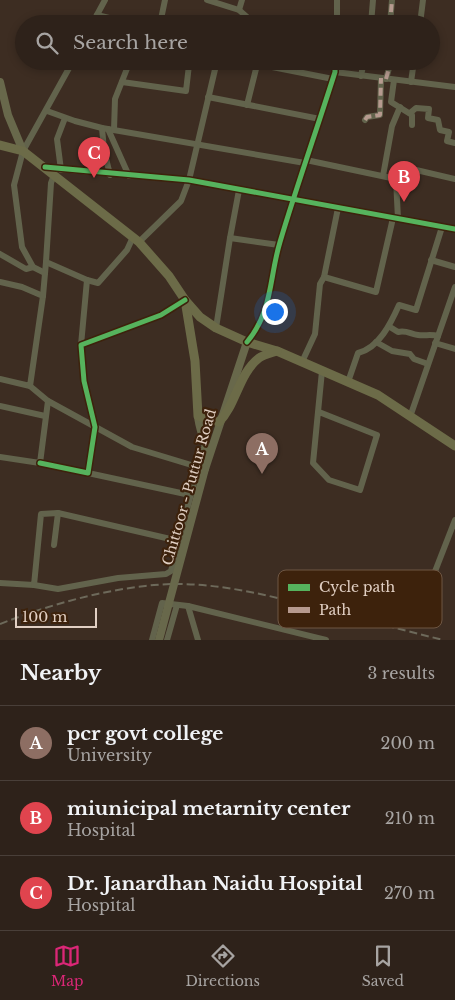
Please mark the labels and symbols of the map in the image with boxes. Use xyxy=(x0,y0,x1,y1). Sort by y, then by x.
pin: C xyxy=(78,137,110,178)
pin: B xyxy=(388,161,420,202)
your location xyxy=(262,299,288,325)
street label: Chittoor - Puttur Road xyxy=(158,406,220,567)
pin: A xyxy=(246,433,278,474)
legend xyxy=(278,570,442,628)
text: Cycle path xyxy=(319,578,396,596)
text: Path xyxy=(319,601,351,619)
scale bar xyxy=(15,605,98,628)

